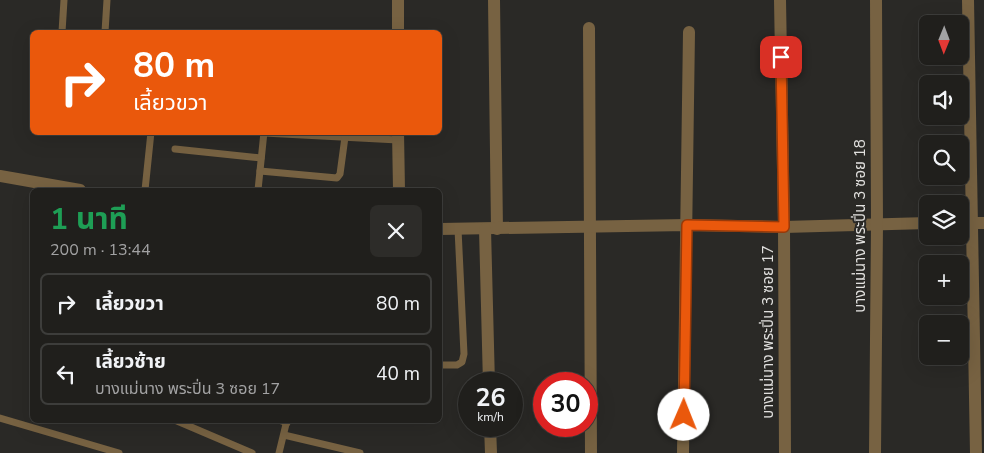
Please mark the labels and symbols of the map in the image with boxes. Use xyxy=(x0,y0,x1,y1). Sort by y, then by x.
north arrow xyxy=(919,15,969,65)
pin xyxy=(760,36,802,78)
street label: บางแม่นาง พระปิ่น 3 ซอย 18 xyxy=(850,139,870,313)
street label: บางแม่นาง พระปิ่น 3 ซอย 17 xyxy=(758,245,778,419)
speed limit sign: 30 xyxy=(533,372,598,437)
position arrow xyxy=(657,388,709,440)

